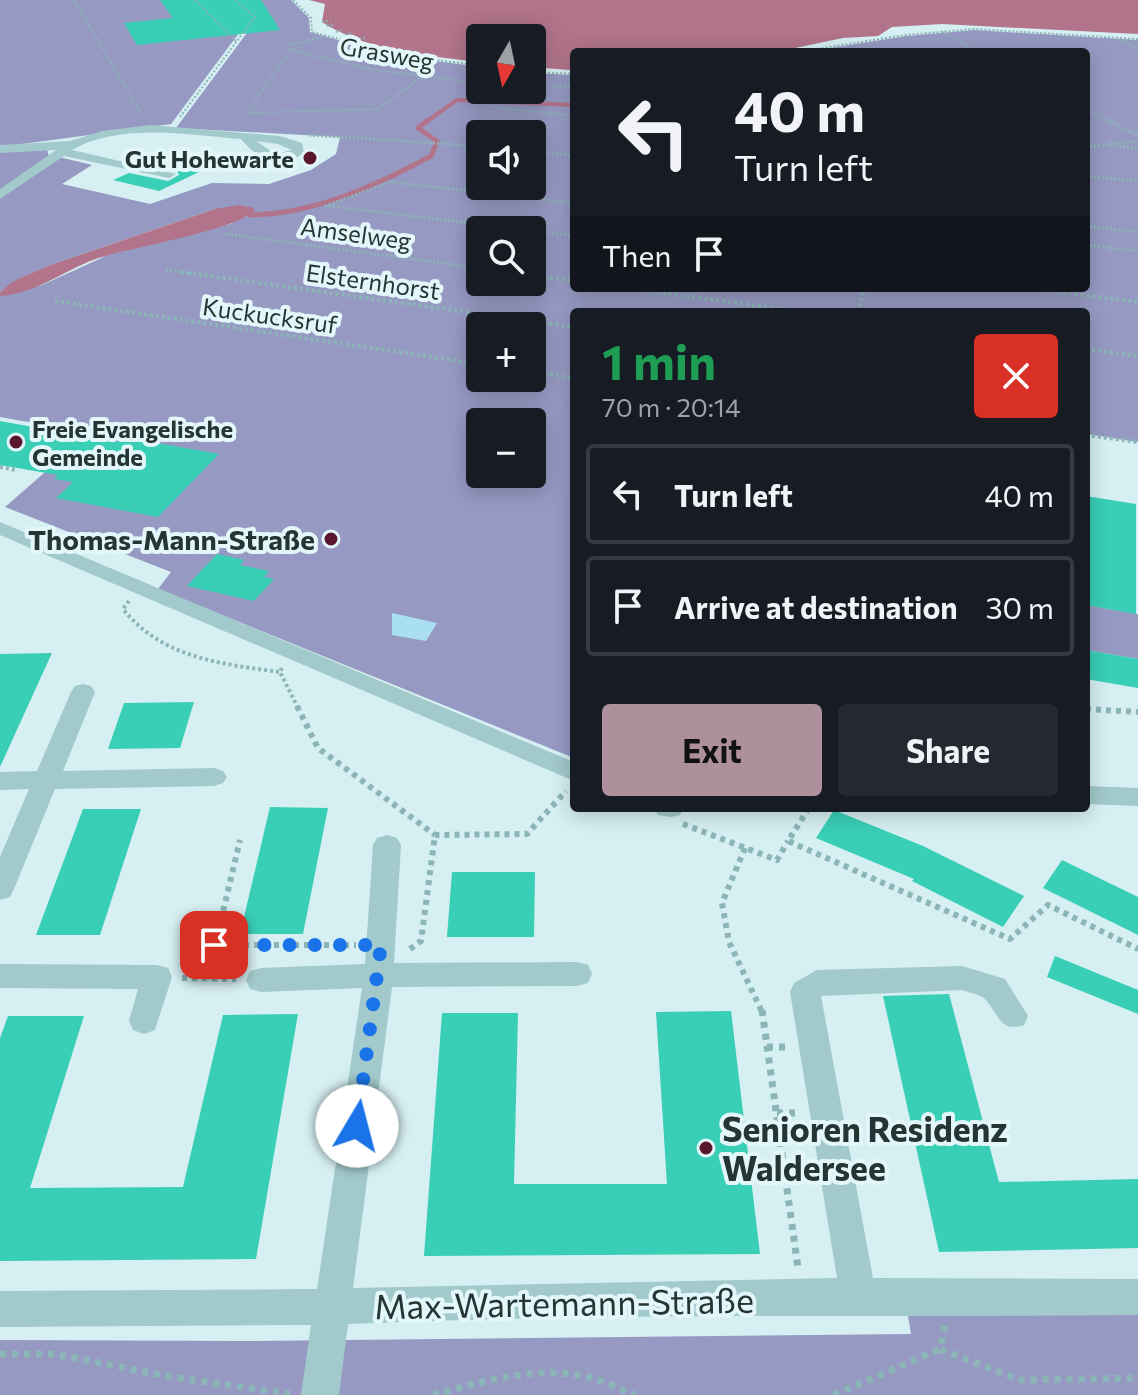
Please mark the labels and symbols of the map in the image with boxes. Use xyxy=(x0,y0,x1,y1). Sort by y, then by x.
north arrow xyxy=(466,24,546,104)
street label: Grasweg xyxy=(338,31,436,75)
place label: Gut Hohewarte xyxy=(125,144,294,173)
marker: Gut Hohewarte xyxy=(301,149,319,167)
street label: Amselweg xyxy=(299,211,413,255)
street label: Elsternhorst xyxy=(304,257,442,305)
street label: Kuckucksruf xyxy=(201,291,340,339)
place label: Freie Evangelische Gemeinde xyxy=(32,414,233,471)
marker: Freie Evangelische Gemeinde xyxy=(7,433,25,451)
place label: Thomas-Mann-Straße xyxy=(28,522,315,556)
marker: Thomas-Mann-Straße xyxy=(322,530,340,548)
pin xyxy=(180,911,248,979)
position arrow xyxy=(315,1084,399,1168)
place label: Senioren Residenz Waldersee xyxy=(722,1107,1008,1188)
marker: Senioren Residenz Waldersee xyxy=(697,1139,715,1157)
street label: Max-Wartemann-Straße xyxy=(374,1278,754,1326)

